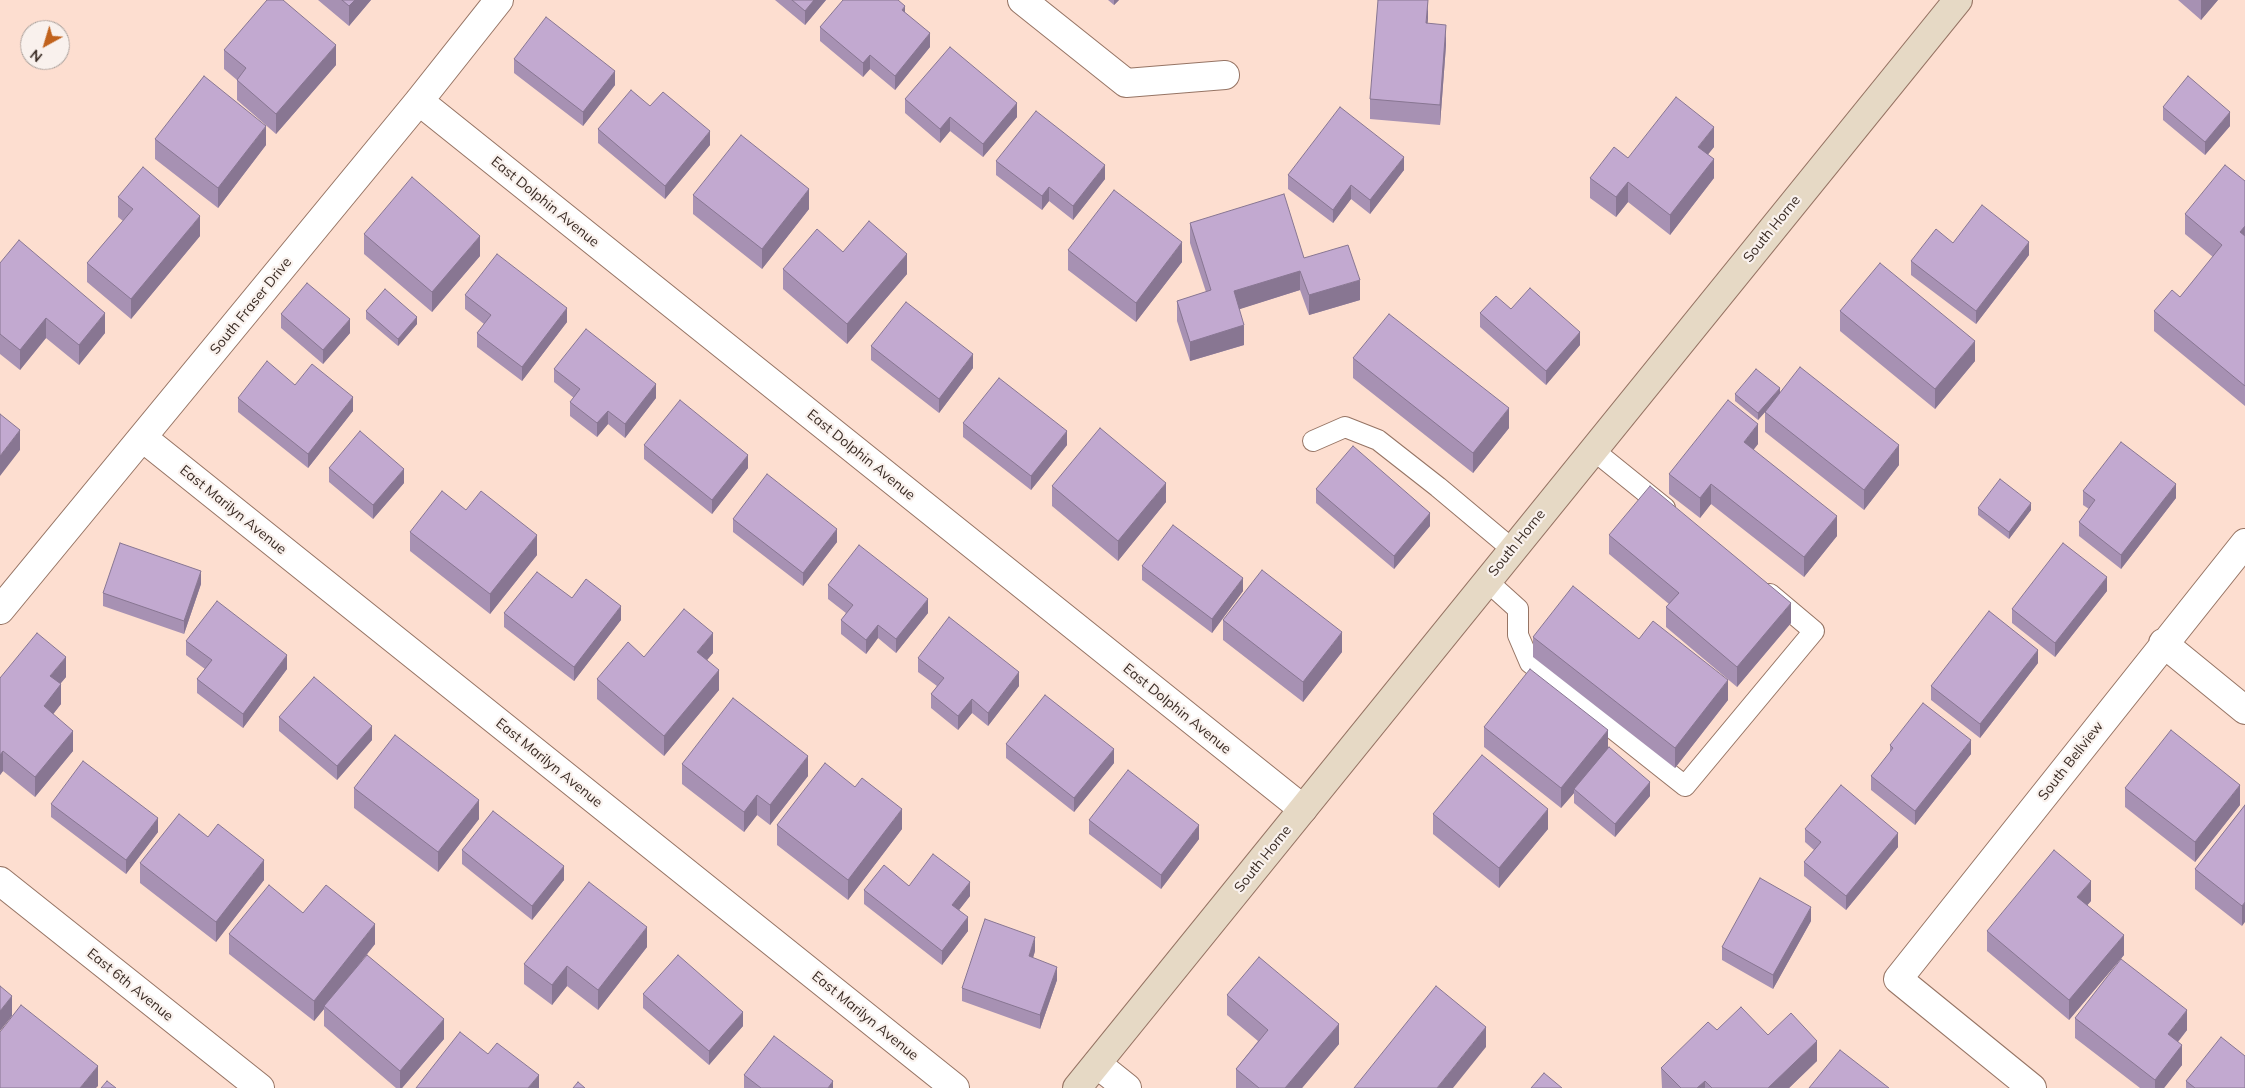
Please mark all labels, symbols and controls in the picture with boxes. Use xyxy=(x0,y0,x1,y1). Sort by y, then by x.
north arrow xyxy=(20,20,70,70)
text: N xyxy=(26,46,46,66)
street label: East Dolphin Avenue xyxy=(488,153,602,251)
street label: South Horne xyxy=(1740,192,1804,266)
street label: South Fraser Drive xyxy=(207,254,295,358)
street label: East Dolphin Avenue xyxy=(804,406,918,504)
street label: East Marilyn Avenue xyxy=(176,462,290,558)
street label: South Horne xyxy=(1485,506,1549,580)
street label: East Dolphin Avenue xyxy=(1120,660,1234,758)
street label: East Marilyn Avenue xyxy=(492,715,606,811)
street label: South Bellview xyxy=(2035,718,2107,804)
street label: South Horne xyxy=(1231,822,1295,896)
street label: East 6th Avenue xyxy=(84,945,176,1025)
street label: East Marilyn Avenue xyxy=(808,968,922,1064)

